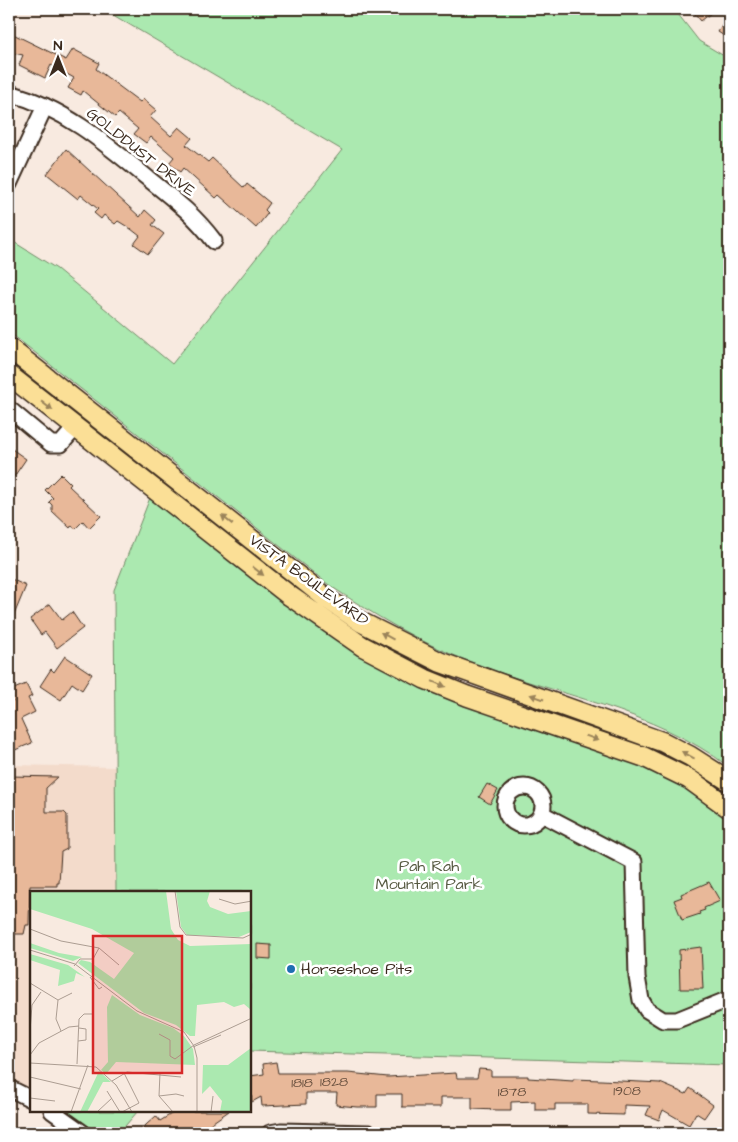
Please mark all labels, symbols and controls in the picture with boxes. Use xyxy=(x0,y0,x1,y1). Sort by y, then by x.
north arrow xyxy=(32,32,82,82)
text: N xyxy=(54,36,63,56)
street label: GOLDDUST DRIVE xyxy=(82,102,201,202)
one-way arrow xyxy=(40,400,53,411)
one-way arrow xyxy=(221,514,234,525)
street label: VISTA BOULEVARD xyxy=(245,529,373,631)
one-way arrow xyxy=(251,565,264,576)
one-way arrow xyxy=(380,631,393,640)
one-way arrow xyxy=(432,681,446,689)
one-way arrow xyxy=(529,692,544,700)
one-way arrow xyxy=(585,734,600,742)
one-way arrow xyxy=(681,751,696,759)
park label: Pah Rah Mountain Park xyxy=(376,855,483,895)
inset map xyxy=(30,891,251,1112)
place label: Horseshoe Pits xyxy=(301,958,412,980)
marker: Horseshoe Pits xyxy=(285,963,297,975)
house number: 1828 xyxy=(320,1072,348,1092)
house number: 1818 xyxy=(291,1073,313,1093)
house number: 1908 xyxy=(613,1081,641,1101)
house number: 1878 xyxy=(498,1082,526,1102)

